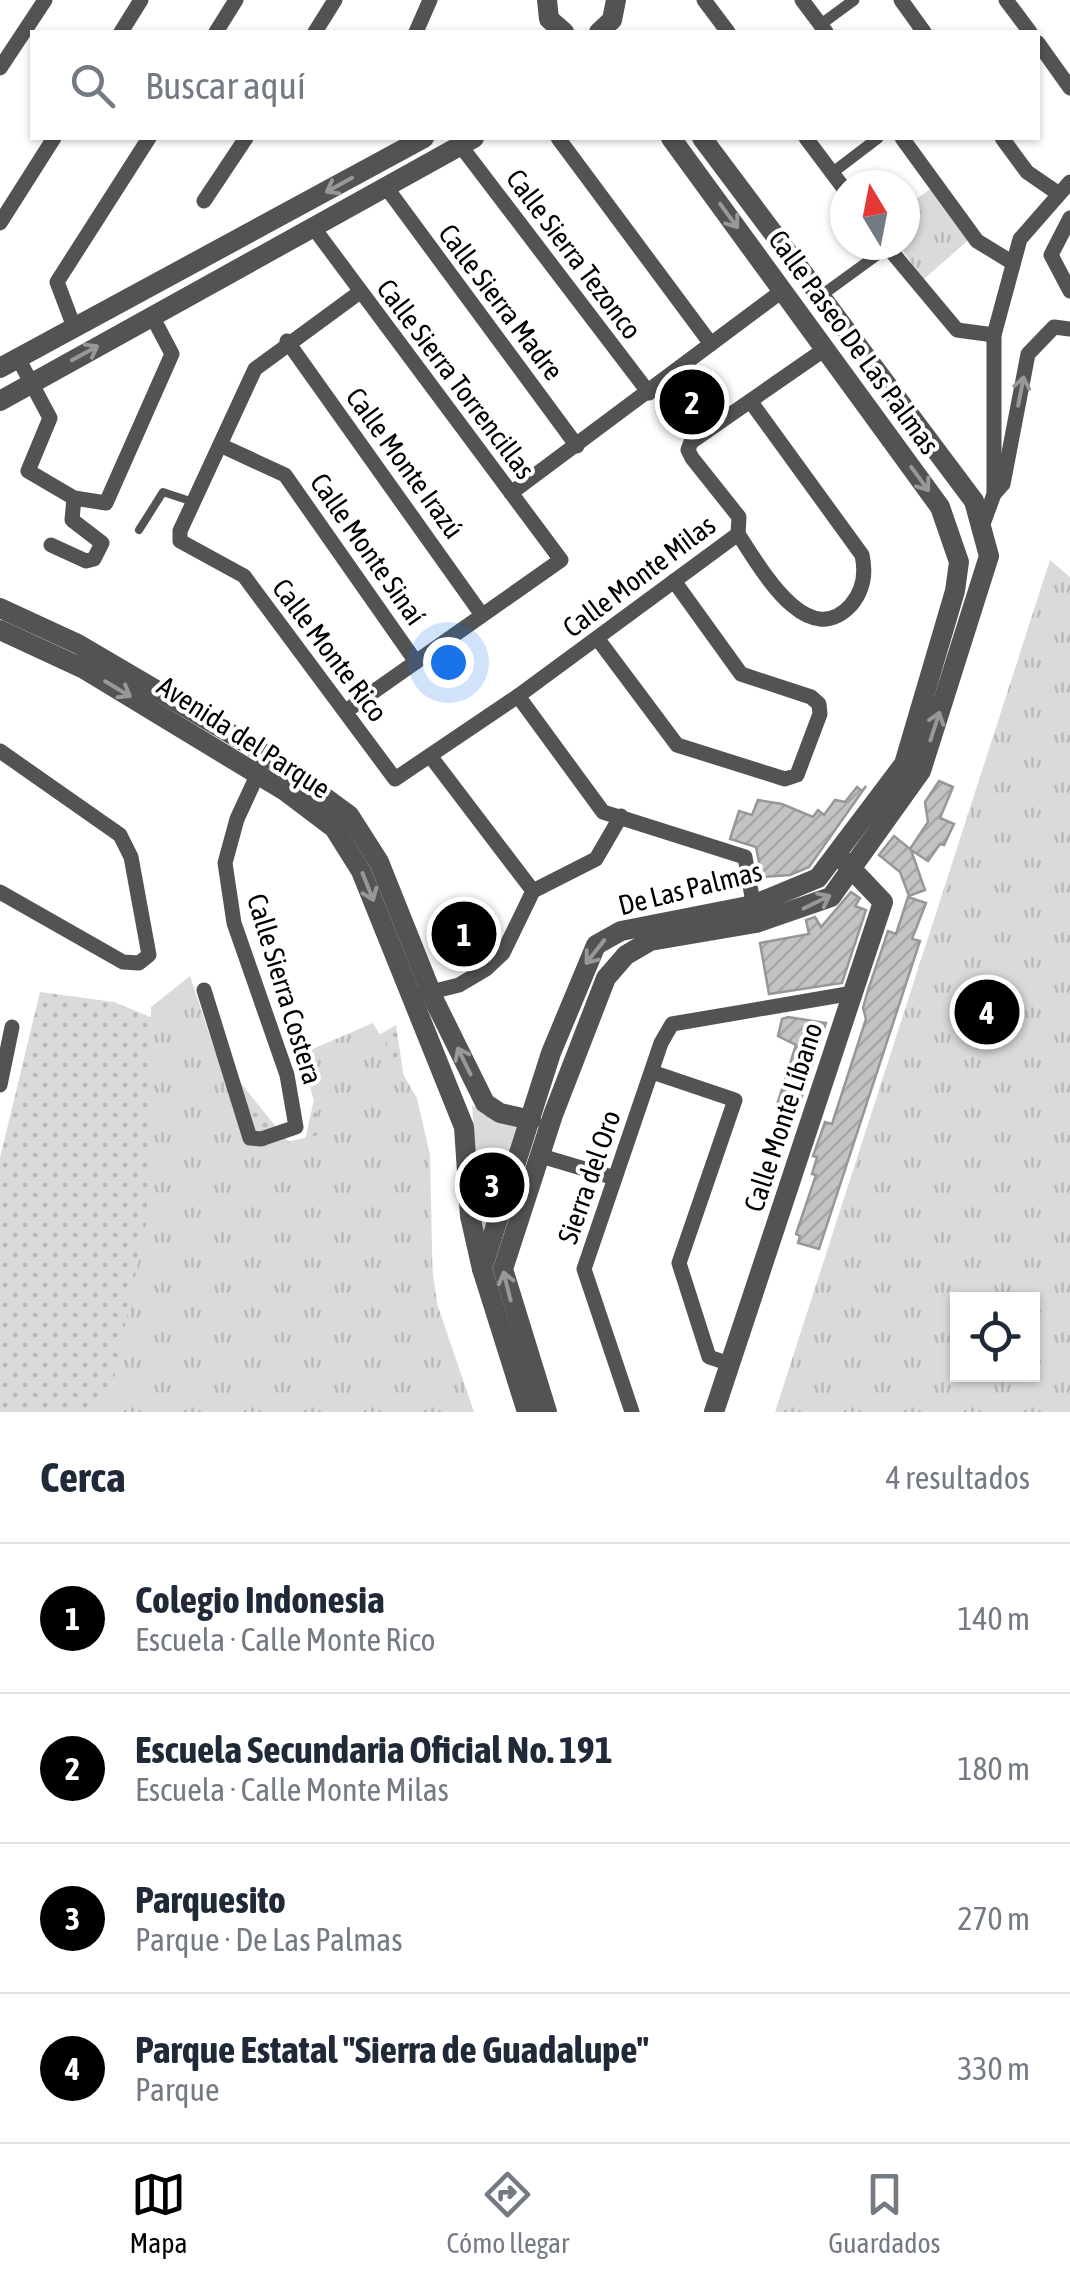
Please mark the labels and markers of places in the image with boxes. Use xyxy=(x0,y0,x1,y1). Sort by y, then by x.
pin: 2 xyxy=(660,364,724,440)
pin: 1 xyxy=(432,896,496,972)
pin: 4 xyxy=(954,974,1020,1050)
pin: 3 xyxy=(460,1148,524,1222)

